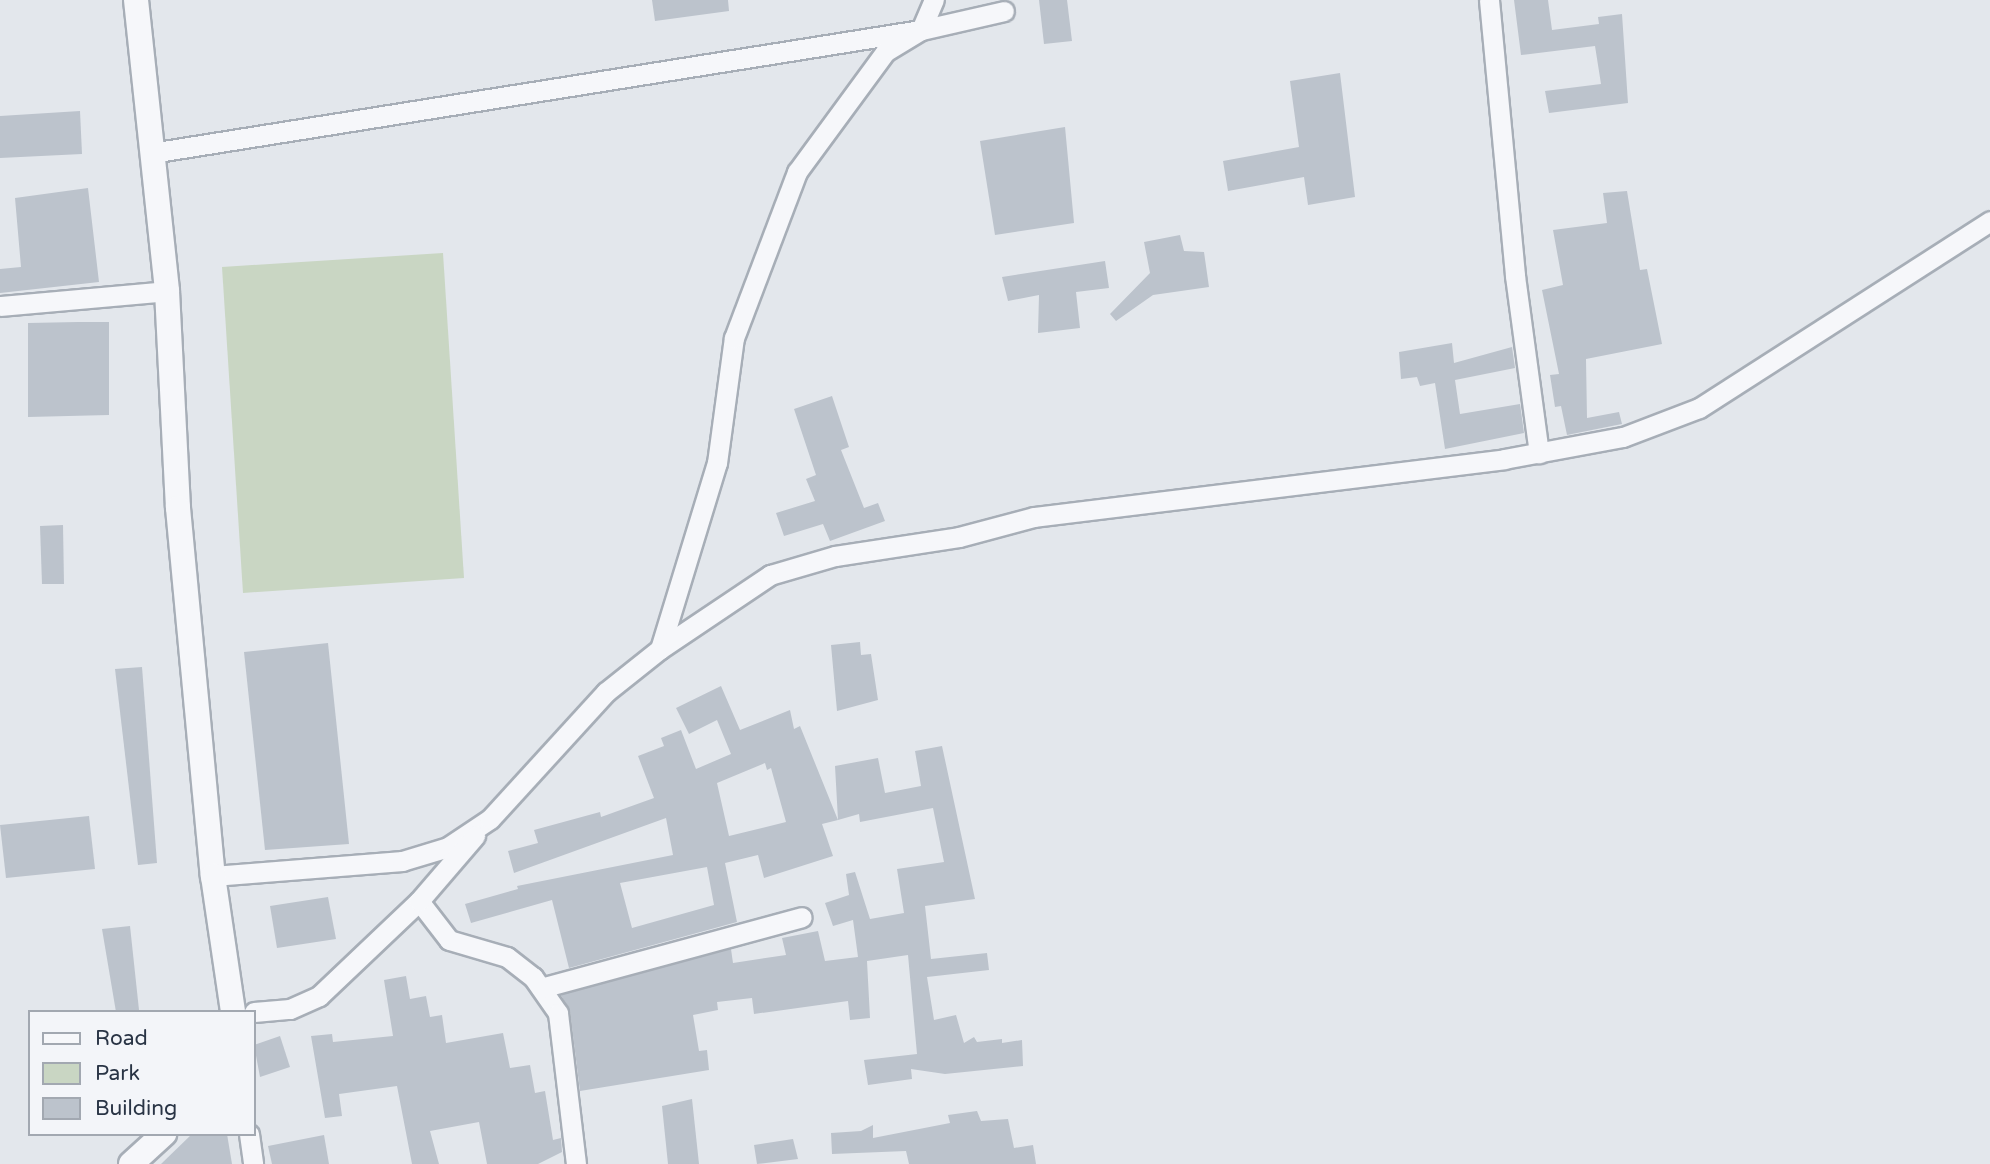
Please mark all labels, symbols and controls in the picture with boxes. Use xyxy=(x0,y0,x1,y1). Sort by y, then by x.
legend xyxy=(28,1010,256,1136)
text: Road xyxy=(95,1026,148,1051)
text: Park xyxy=(95,1061,140,1086)
text: Building xyxy=(95,1096,177,1121)

